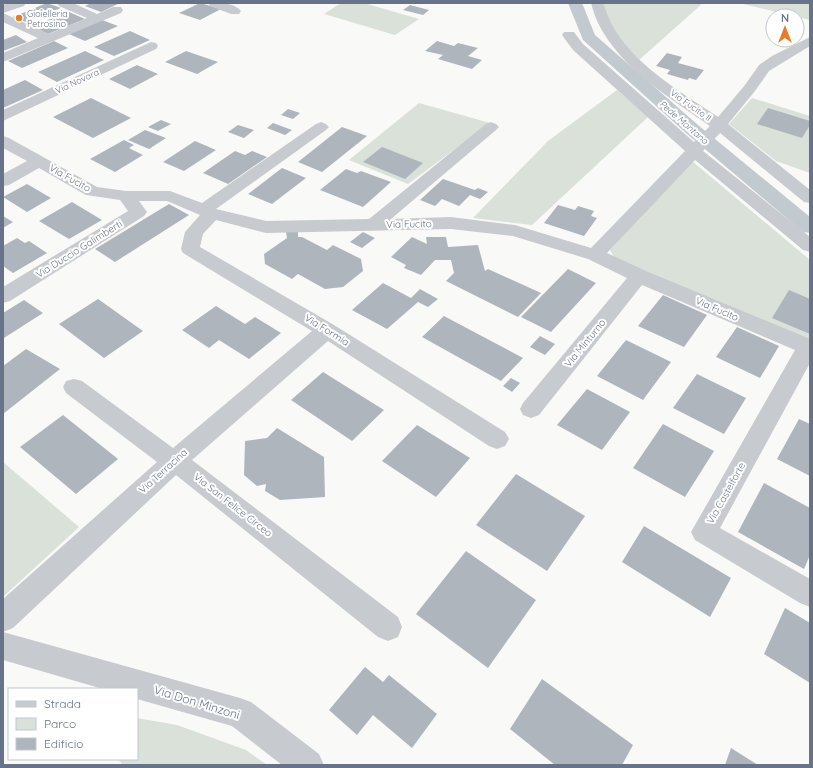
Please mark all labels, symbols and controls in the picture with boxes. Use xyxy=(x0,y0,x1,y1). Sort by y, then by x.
place label: Gioielleria Petrosino xyxy=(27,8,68,29)
north arrow xyxy=(765,8,805,48)
text: N xyxy=(781,11,789,25)
marker: Gioielleria Petrosino xyxy=(14,13,24,23)
street label: Via Novara xyxy=(53,66,101,96)
street label: Via Fucito II xyxy=(668,87,714,123)
water label: Pede Montano xyxy=(658,98,711,146)
street label: Via Fucito xyxy=(47,161,93,195)
street label: Via Duccio Galimberti xyxy=(33,217,125,281)
street label: Via Fucito xyxy=(386,217,432,231)
street label: Via Fucito xyxy=(694,294,740,324)
street label: Via Formia xyxy=(302,311,352,349)
street label: Via Minturno xyxy=(562,316,608,370)
street label: Via Terracina xyxy=(136,446,190,496)
street label: Via Castelforte xyxy=(704,460,748,526)
street label: Via San Felice Circeo xyxy=(191,470,275,540)
street label: Via Don Minzoni xyxy=(152,682,242,722)
legend xyxy=(8,688,138,760)
text: Strada xyxy=(44,696,81,711)
text: Parco xyxy=(44,716,76,731)
text: Edificio xyxy=(44,736,84,751)

